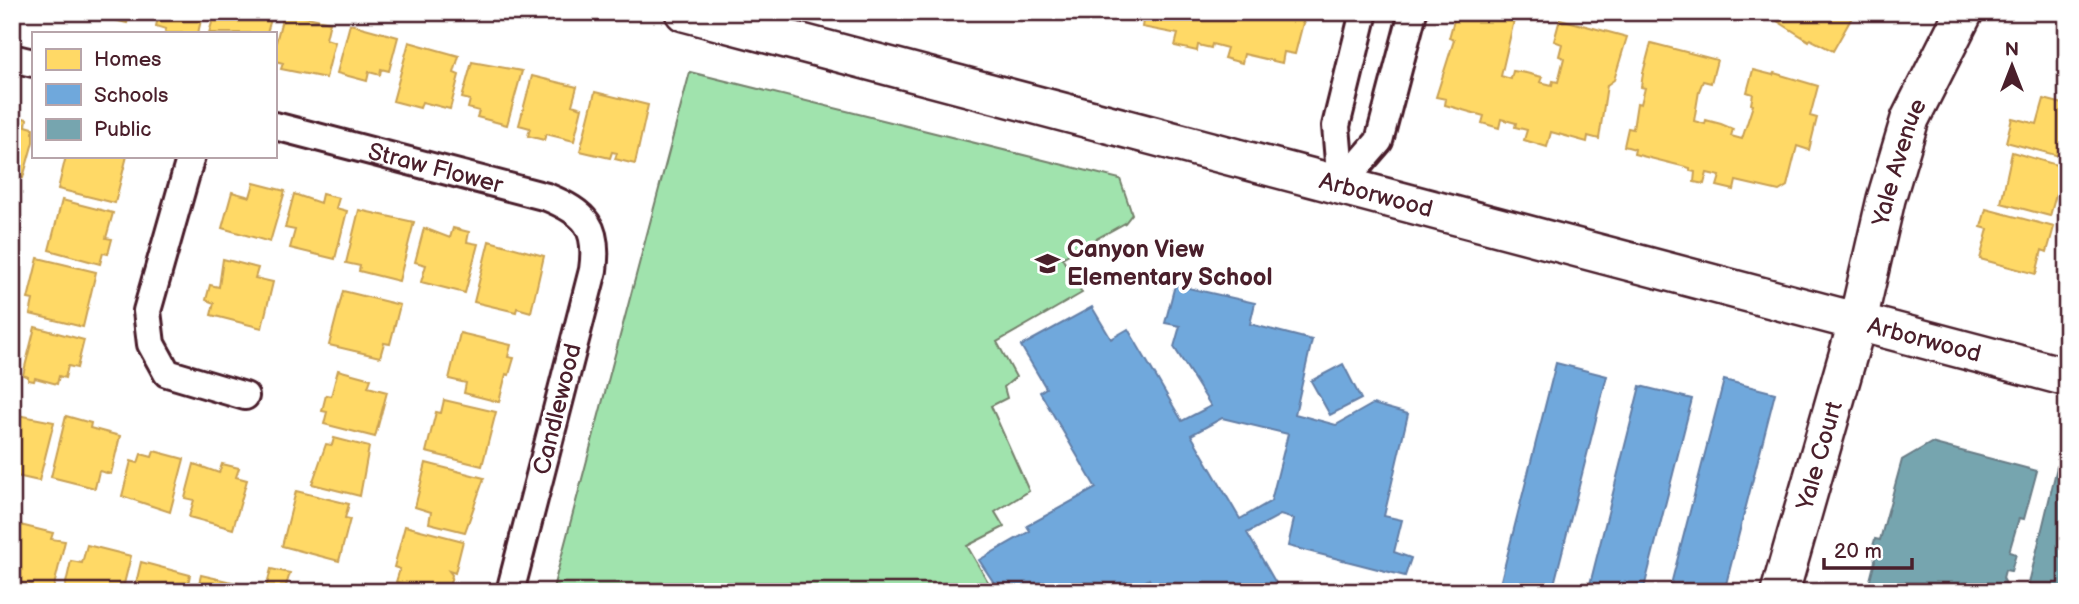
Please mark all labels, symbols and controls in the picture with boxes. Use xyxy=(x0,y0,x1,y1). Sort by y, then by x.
legend xyxy=(32,32,276,158)
north arrow xyxy=(1978,32,2048,102)
text: N xyxy=(2005,39,2019,62)
text: Homes xyxy=(94,47,162,72)
text: Schools xyxy=(94,83,168,108)
street label: Yale Avenue xyxy=(1866,94,1933,230)
text: Public xyxy=(94,117,152,142)
street label: Straw Flower xyxy=(365,137,506,200)
street label: Arborwood xyxy=(1316,166,1436,224)
place label: Canyon View Elementary School xyxy=(1067,235,1273,292)
school or university icon: Canyon View Elementary School xyxy=(1033,249,1061,277)
street label: Arborwood xyxy=(1865,311,1984,369)
street label: Candlewood xyxy=(527,340,588,478)
street label: Yale Court xyxy=(1790,397,1849,514)
scale bar xyxy=(1824,527,1911,571)
text: 20 m xyxy=(1834,539,1882,564)

